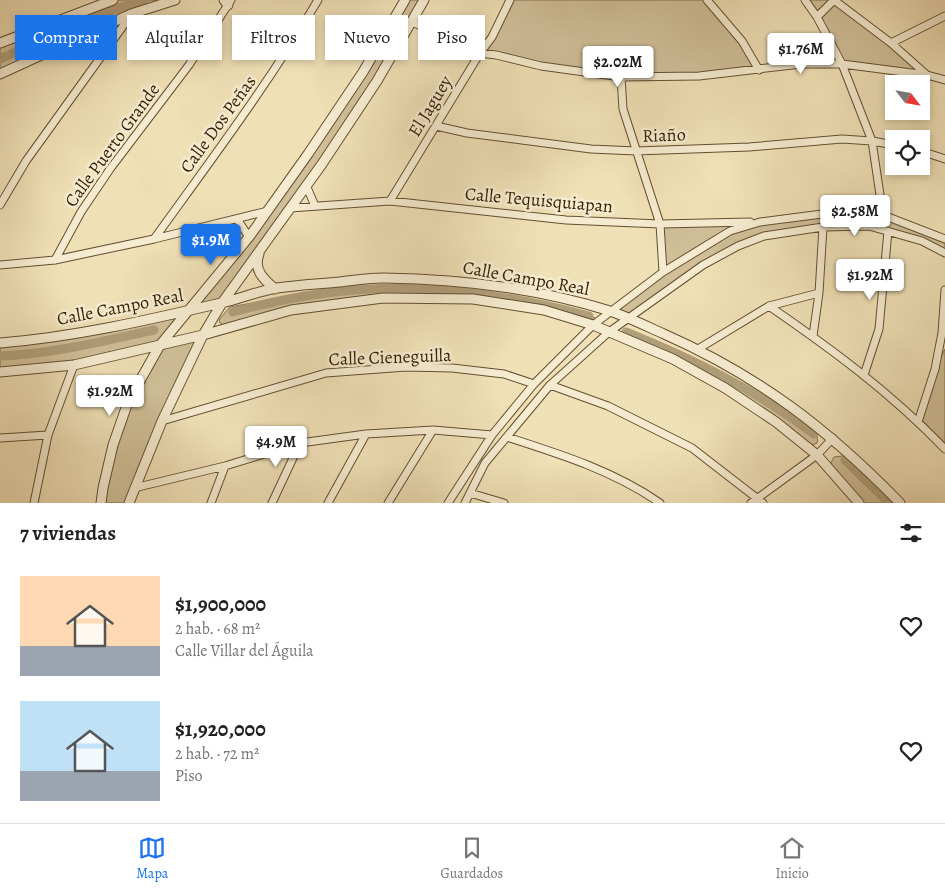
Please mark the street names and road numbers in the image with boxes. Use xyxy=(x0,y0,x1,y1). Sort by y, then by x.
street label: Calle Dos Peñas xyxy=(174,70,262,178)
street label: El Jaguey xyxy=(402,70,458,141)
street label: Calle Puerto Grande xyxy=(59,78,165,212)
street label: Riaño xyxy=(642,122,686,148)
street label: Calle Tequisquiapan xyxy=(464,182,614,218)
street label: Calle Campo Real xyxy=(461,255,592,301)
street label: Calle Campo Real xyxy=(55,283,186,331)
street label: Calle Cieneguilla xyxy=(328,343,452,371)

